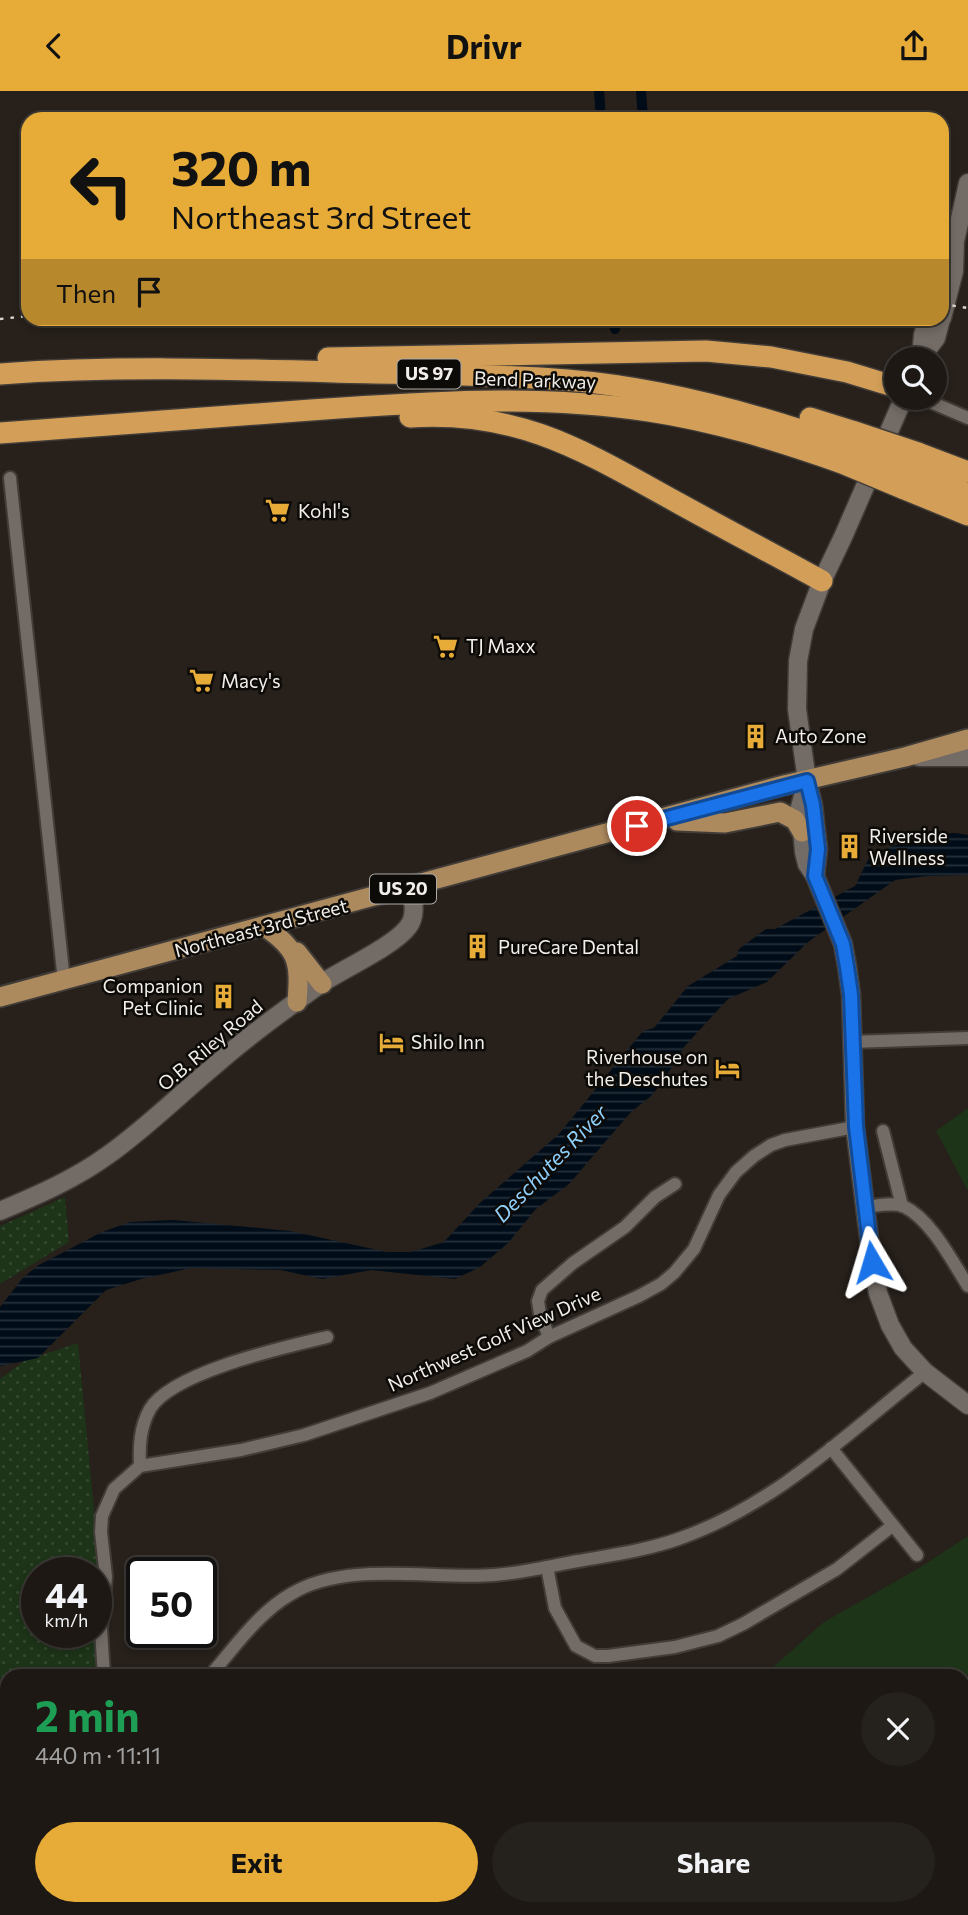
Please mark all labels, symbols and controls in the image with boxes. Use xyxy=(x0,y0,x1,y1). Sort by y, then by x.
text: Drivr xyxy=(446,26,522,66)
icon: back xyxy=(35,27,73,65)
icon: share xyxy=(895,27,933,65)
text: 320 m xyxy=(171,136,312,196)
icon: left xyxy=(56,140,147,231)
text: Northeast 3rd Street xyxy=(171,196,471,236)
icon: arrive xyxy=(130,273,168,311)
text: Then xyxy=(56,277,116,308)
map controls xyxy=(884,347,947,410)
button: search xyxy=(884,347,947,410)
road number: US 97 xyxy=(398,359,460,389)
street label: Bend Parkway xyxy=(474,366,597,393)
supermarket icon: Kohl's xyxy=(264,497,292,525)
place label: Kohl's xyxy=(298,499,350,522)
supermarket icon: TJ Maxx xyxy=(432,632,460,660)
place label: TJ Maxx xyxy=(466,634,536,657)
supermarket icon: Macy's xyxy=(187,667,215,695)
place label: Macy's xyxy=(221,669,281,692)
building icon: Auto Zone xyxy=(741,722,769,750)
place label: Auto Zone xyxy=(775,724,866,747)
pin xyxy=(607,796,667,856)
icon: arrive xyxy=(618,807,656,845)
place label: Riverside Wellness xyxy=(869,824,948,869)
building icon: Riverside Wellness xyxy=(835,833,863,861)
road number: US 20 xyxy=(370,875,436,903)
street label: Northeast 3rd Street xyxy=(172,893,350,962)
building icon: PureCare Dental xyxy=(464,933,492,961)
place label: PureCare Dental xyxy=(498,935,639,958)
place label: Companion Pet Clinic xyxy=(103,974,203,1019)
building icon: Companion Pet Clinic xyxy=(209,983,237,1011)
street label: O.B. Riley Road xyxy=(153,994,267,1095)
hotel icon: Shilo Inn xyxy=(377,1028,405,1056)
place label: Shilo Inn xyxy=(411,1030,485,1053)
place label: Riverhouse on the Deschutes xyxy=(586,1045,708,1090)
hotel icon: Riverhouse on the Deschutes xyxy=(714,1054,742,1082)
water label: Deschutes River xyxy=(488,1099,612,1227)
position arrow xyxy=(835,1225,909,1299)
street label: Northwest Golf View Drive xyxy=(384,1281,604,1396)
speed limit sign: 50 xyxy=(126,1557,217,1648)
text: 44 xyxy=(45,1572,88,1615)
text: km/h xyxy=(45,1609,88,1631)
text: 2 min xyxy=(35,1689,140,1741)
button: close xyxy=(861,1692,935,1766)
text: 440 m · 11:11 xyxy=(35,1741,161,1769)
button: Exit xyxy=(35,1822,478,1902)
button: Share xyxy=(492,1822,935,1902)

